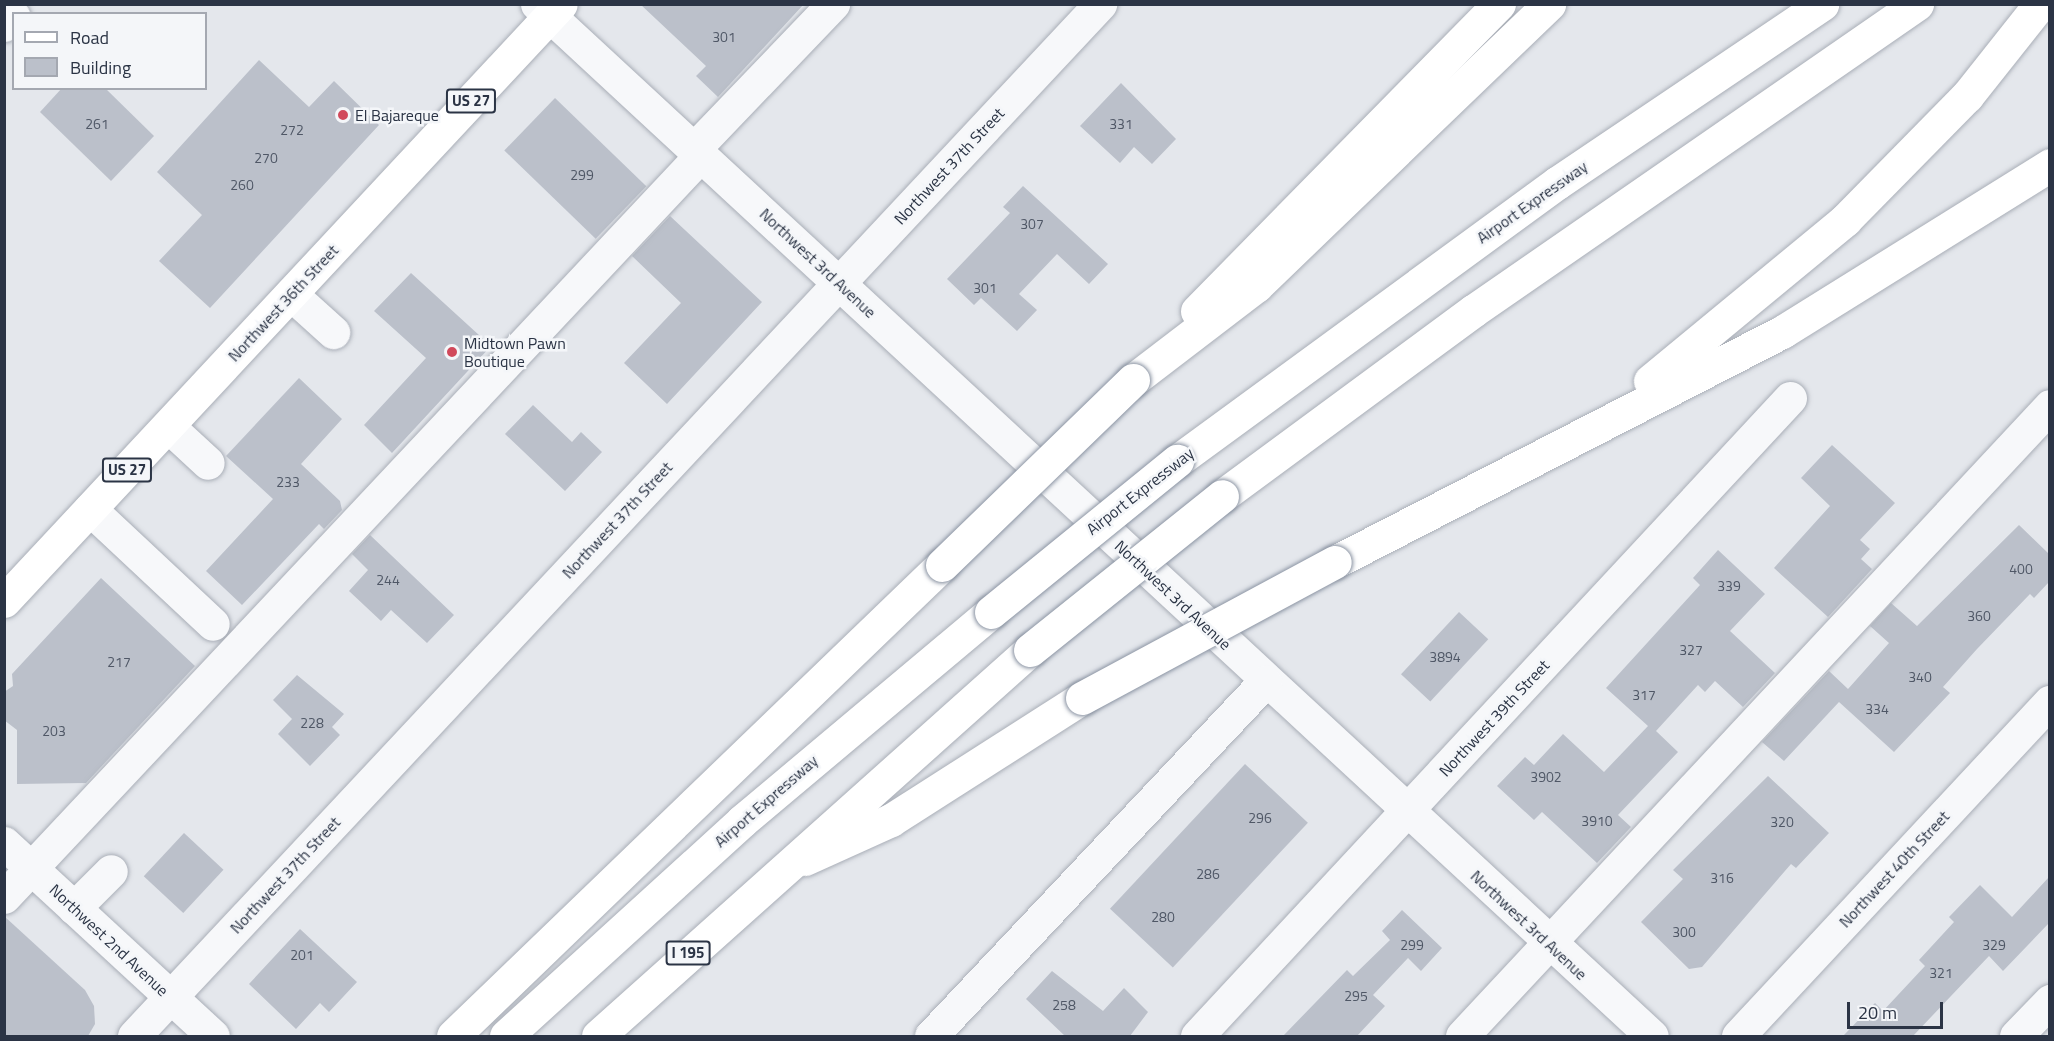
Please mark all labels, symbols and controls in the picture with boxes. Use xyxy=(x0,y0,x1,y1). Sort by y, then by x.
legend xyxy=(12,12,207,90)
text: Road xyxy=(70,24,109,51)
house number: 301 xyxy=(712,29,736,45)
text: Building xyxy=(70,54,131,81)
road number: US 27 xyxy=(446,89,496,113)
street label: Northwest 37th Street xyxy=(890,104,1008,228)
place label: El Bajareque xyxy=(355,105,439,125)
marker: El Bajareque xyxy=(336,108,350,122)
house number: 261 xyxy=(85,116,109,132)
house number: 331 xyxy=(1109,116,1133,132)
house number: 272 xyxy=(280,122,304,138)
house number: 270 xyxy=(254,150,278,166)
street label: Airport Expressway xyxy=(1473,157,1591,247)
house number: 299 xyxy=(570,167,594,183)
house number: 260 xyxy=(230,177,254,193)
street label: Northwest 3rd Avenue xyxy=(756,204,880,322)
house number: 307 xyxy=(1020,216,1044,232)
street label: Northwest 36th Street xyxy=(224,241,342,365)
house number: 301 xyxy=(973,280,997,296)
place label: Midtown Pawn Boutique xyxy=(464,333,566,371)
marker: Midtown Pawn Boutique xyxy=(445,345,459,359)
street label: Airport Expressway xyxy=(1083,443,1197,539)
road number: US 27 xyxy=(102,458,152,482)
street label: Northwest 37th Street xyxy=(558,458,676,582)
house number: 233 xyxy=(276,474,300,490)
street label: Northwest 3rd Avenue xyxy=(1111,536,1235,654)
house number: 400 xyxy=(2009,561,2033,577)
house number: 244 xyxy=(376,572,400,588)
house number: 339 xyxy=(1717,578,1741,594)
house number: 360 xyxy=(1967,608,1991,624)
house number: 327 xyxy=(1679,642,1703,658)
house number: 3894 xyxy=(1429,649,1461,665)
house number: 217 xyxy=(107,654,131,670)
street label: Northwest 39th Street xyxy=(1435,656,1553,780)
house number: 340 xyxy=(1908,669,1932,685)
house number: 317 xyxy=(1632,687,1656,703)
house number: 334 xyxy=(1865,701,1889,717)
house number: 228 xyxy=(300,715,324,731)
house number: 203 xyxy=(42,723,66,739)
street label: Airport Expressway xyxy=(710,751,822,851)
house number: 3902 xyxy=(1530,769,1562,785)
street label: Northwest 40th Street xyxy=(1835,807,1953,931)
house number: 296 xyxy=(1248,810,1272,826)
street label: Northwest 37th Street xyxy=(226,813,344,937)
house number: 3910 xyxy=(1581,813,1613,829)
house number: 320 xyxy=(1770,814,1794,830)
house number: 286 xyxy=(1196,866,1220,882)
street label: Northwest 3rd Avenue xyxy=(1467,866,1591,984)
house number: 316 xyxy=(1710,870,1734,886)
street label: Northwest 2nd Avenue xyxy=(46,880,172,1000)
house number: 280 xyxy=(1151,909,1175,925)
house number: 300 xyxy=(1672,924,1696,940)
house number: 299 xyxy=(1400,937,1424,953)
house number: 329 xyxy=(1982,937,2006,953)
road number: I 195 xyxy=(666,941,710,965)
house number: 201 xyxy=(290,947,314,963)
house number: 321 xyxy=(1929,965,1953,981)
house number: 295 xyxy=(1344,988,1368,1004)
scale bar xyxy=(1850,990,1946,1028)
house number: 258 xyxy=(1052,997,1076,1013)
text: 20 m xyxy=(1858,999,1897,1026)

